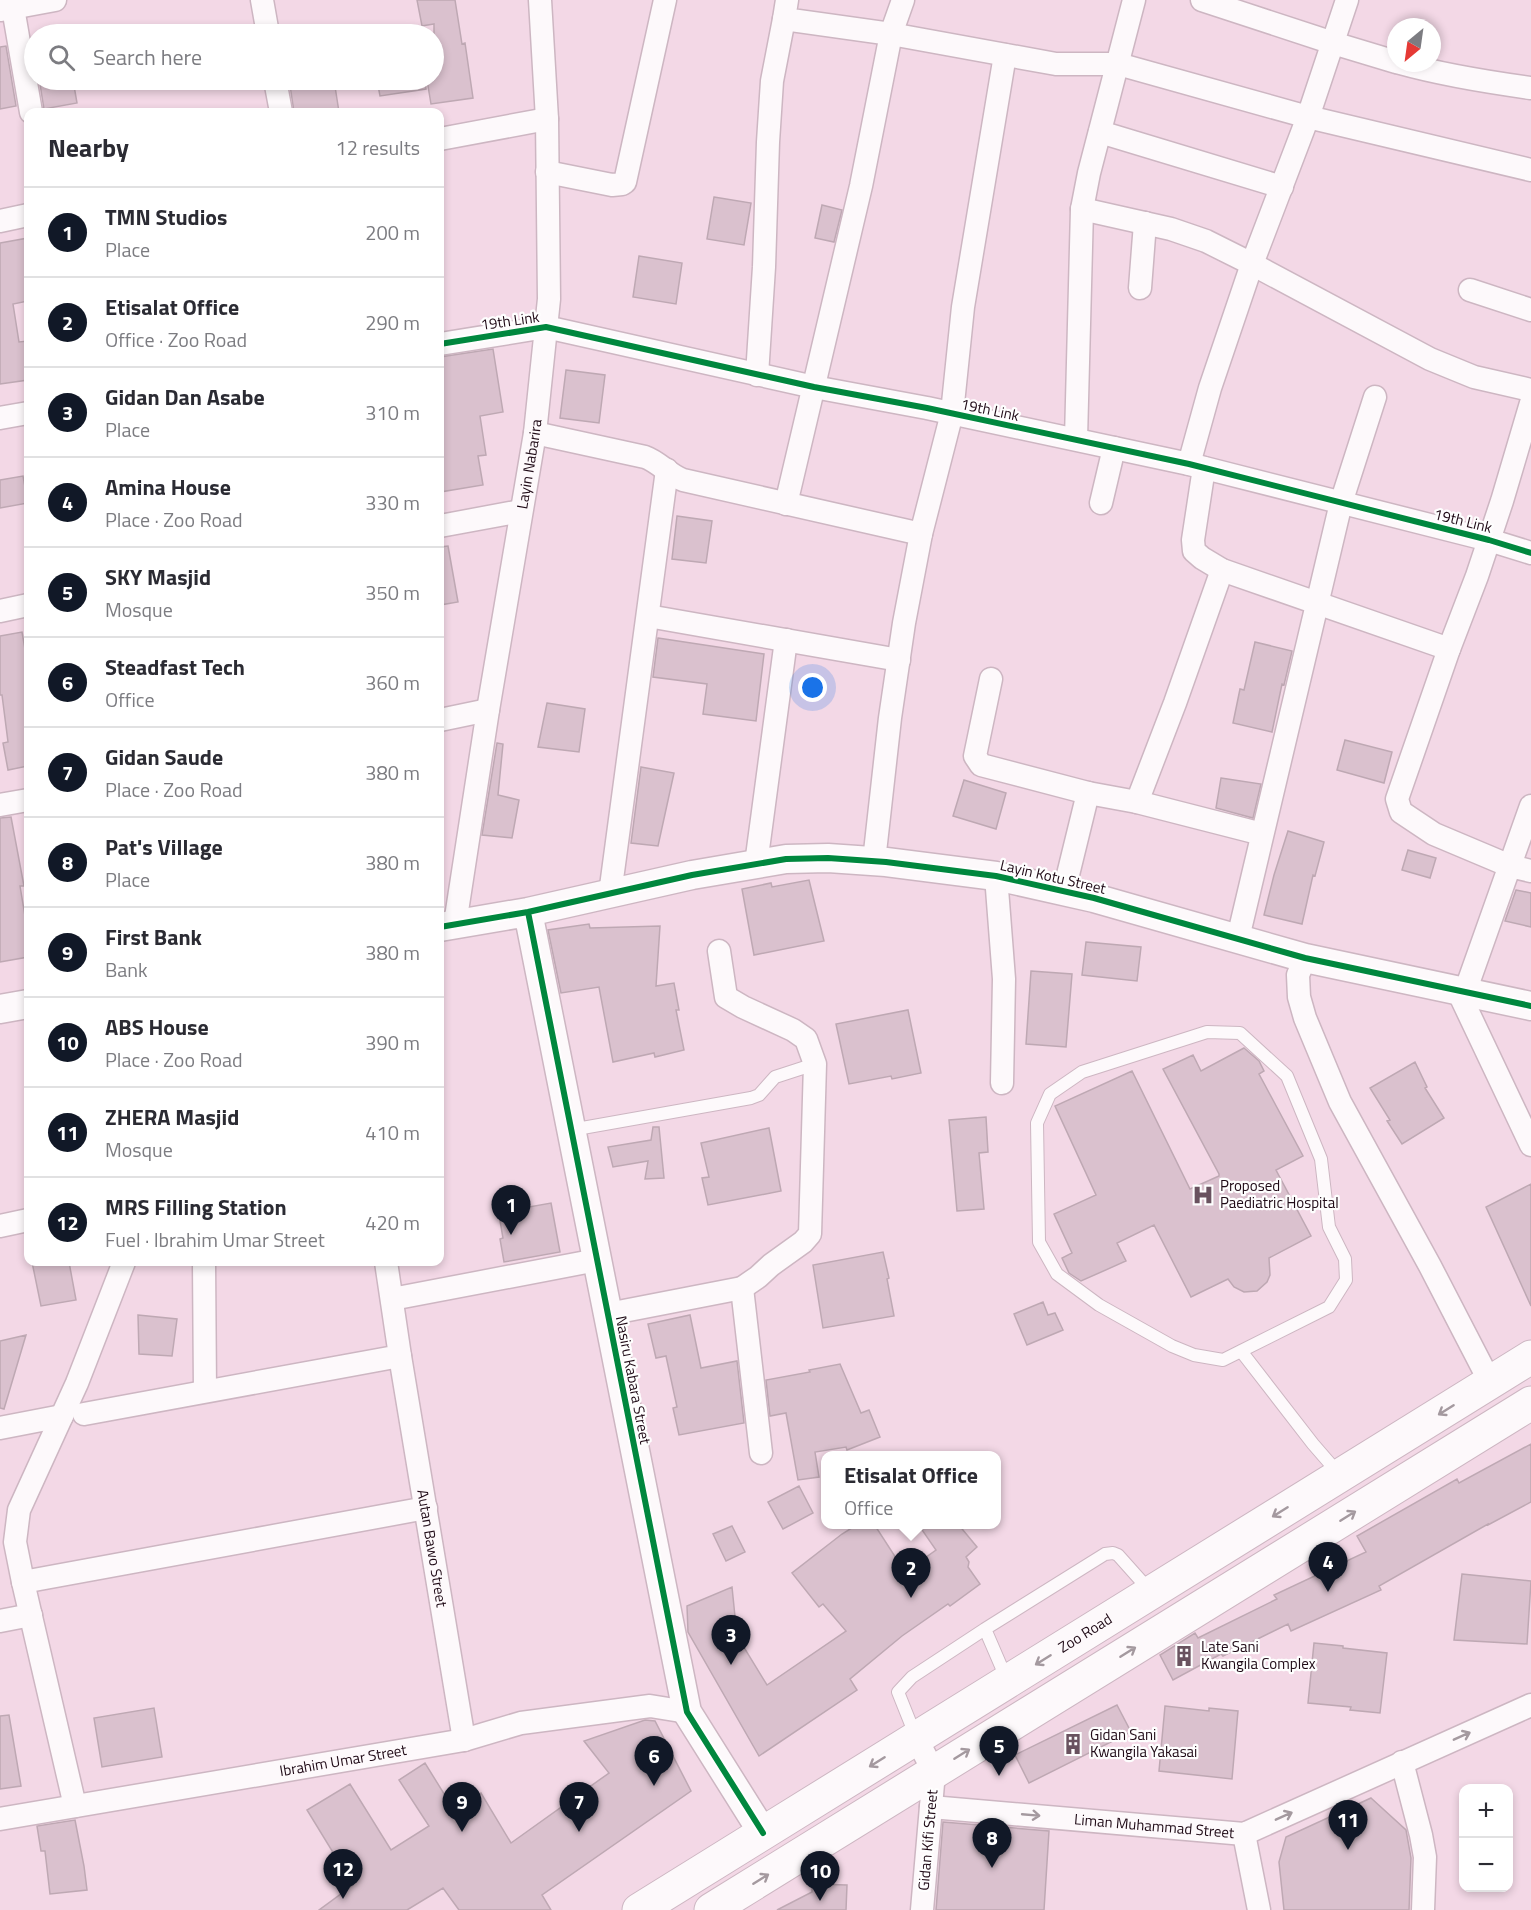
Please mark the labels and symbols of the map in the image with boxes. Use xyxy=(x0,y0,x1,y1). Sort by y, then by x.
north arrow xyxy=(1387,18,1441,72)
street label: 19th Link xyxy=(479,305,541,336)
street label: 19th Link xyxy=(959,392,1021,427)
street label: Layin Nabarira xyxy=(510,417,547,511)
street label: 19th Link xyxy=(1432,502,1495,539)
your location xyxy=(798,673,827,702)
street label: Layin Kotu Street xyxy=(998,853,1109,900)
place label: Proposed Paediatric Hospital xyxy=(1220,1174,1339,1214)
hospital icon: Proposed Paediatric Hospital xyxy=(1191,1183,1215,1207)
pin: 1 xyxy=(492,1186,530,1235)
street label: Nasiru Kabara Street xyxy=(610,1314,657,1447)
one-way arrow xyxy=(1438,1404,1455,1416)
street label: Autan Bawo Street xyxy=(411,1488,454,1610)
one-way arrow xyxy=(1272,1507,1289,1519)
one-way arrow xyxy=(1339,1510,1356,1523)
pin: 4 xyxy=(1308,1542,1348,1592)
pin: 2 xyxy=(892,1548,930,1598)
street label: Zoo Road xyxy=(1054,1607,1116,1658)
pin: 3 xyxy=(712,1616,750,1665)
place label: Late Sani Kwangila Complex xyxy=(1201,1635,1316,1675)
building icon: Late Sani Kwangila Complex xyxy=(1172,1644,1196,1668)
one-way arrow xyxy=(1119,1645,1136,1657)
one-way arrow xyxy=(1035,1654,1052,1666)
place label: Gidan Sani Kwangila Yakasai xyxy=(1090,1723,1197,1763)
pin: 5 xyxy=(980,1726,1018,1776)
one-way arrow xyxy=(1453,1729,1471,1740)
building icon: Gidan Sani Kwangila Yakasai xyxy=(1061,1732,1085,1756)
pin: 6 xyxy=(634,1736,674,1786)
street label: Ibrahim Umar Street xyxy=(278,1738,409,1782)
one-way arrow xyxy=(953,1748,970,1760)
one-way arrow xyxy=(869,1757,886,1769)
pin: 9 xyxy=(442,1782,482,1832)
pin: 7 xyxy=(560,1782,598,1832)
street label: Gidan Kifi Street xyxy=(912,1788,943,1891)
pin: 11 xyxy=(1328,1800,1368,1850)
street label: Liman Muhammad Street xyxy=(1073,1807,1236,1844)
one-way arrow xyxy=(1275,1809,1293,1821)
one-way arrow xyxy=(1020,1810,1040,1821)
pin: 8 xyxy=(972,1818,1012,1868)
pin: 12 xyxy=(324,1850,362,1899)
pin: 10 xyxy=(800,1852,840,1901)
one-way arrow xyxy=(752,1873,769,1885)

